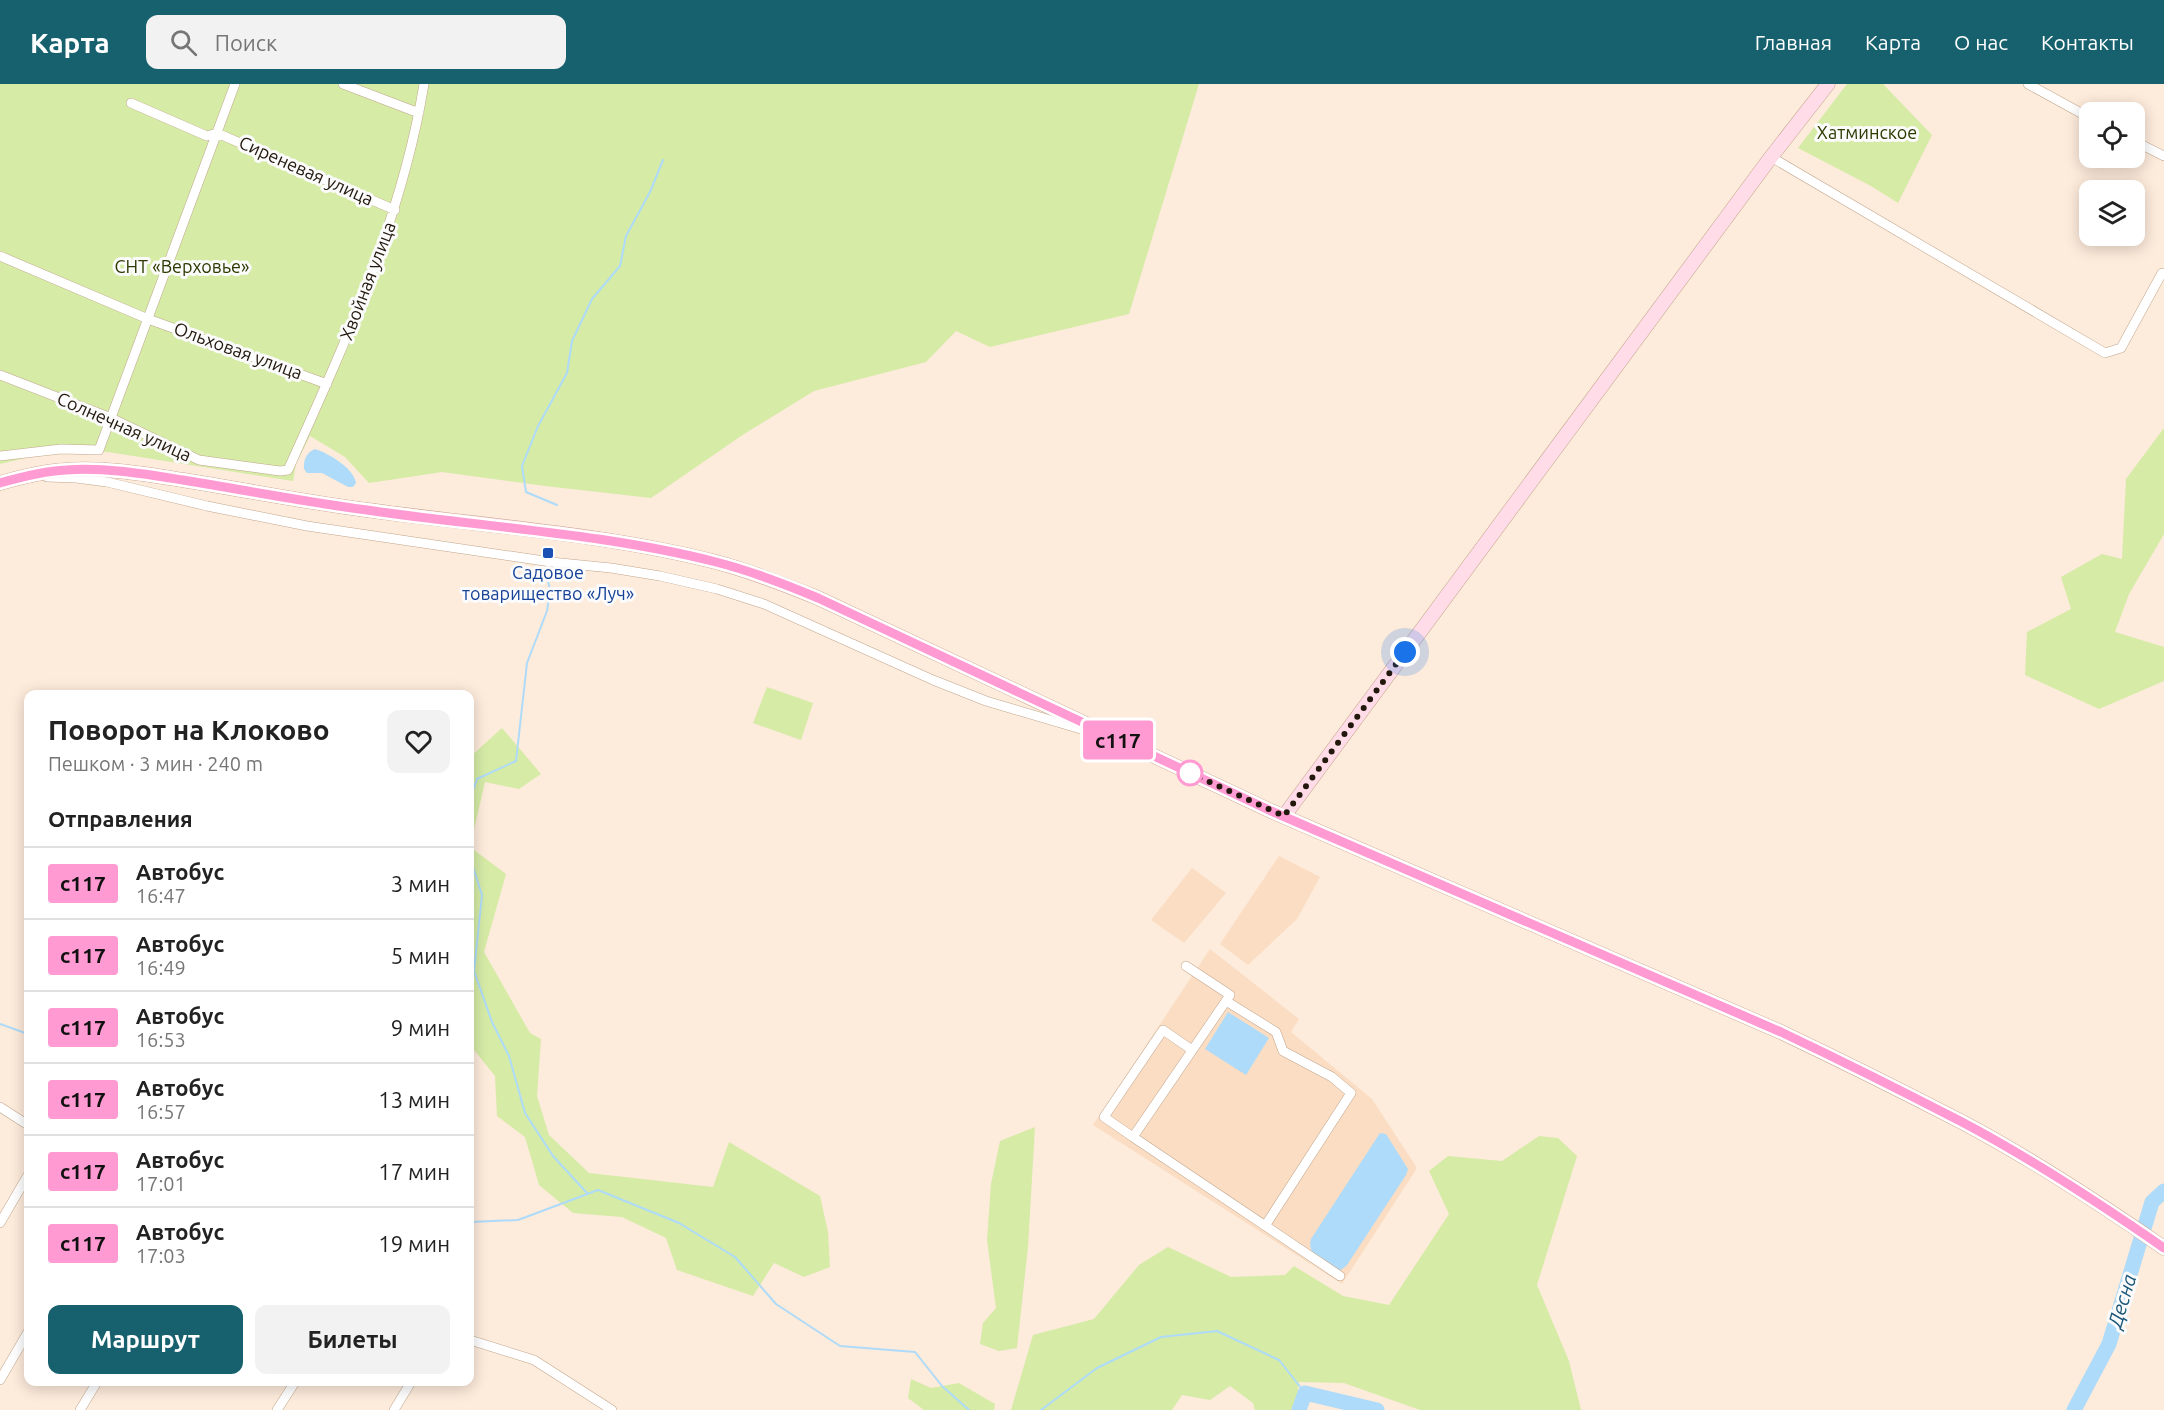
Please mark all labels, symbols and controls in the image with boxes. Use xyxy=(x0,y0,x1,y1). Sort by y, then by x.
search box xyxy=(146,15,566,69)
icon: search xyxy=(167,26,200,59)
text: Карта xyxy=(30,27,110,58)
text: Поиск xyxy=(215,30,277,55)
text: Главная xyxy=(1755,30,1832,54)
text: Карта xyxy=(1865,30,1921,54)
text: О нас xyxy=(1954,30,2008,54)
text: Контакты xyxy=(2041,30,2134,54)
map controls xyxy=(2079,102,2145,246)
button: locate xyxy=(2079,102,2145,168)
park label: Хатминское xyxy=(1817,122,1917,142)
street label: Сиреневая улица xyxy=(236,131,377,209)
button: layers xyxy=(2079,180,2145,246)
street label: Хвойная улица xyxy=(335,219,399,343)
park label: СНТ «Верховье» xyxy=(115,256,249,276)
street label: Ольховая улица xyxy=(171,318,305,383)
street label: Солнечная улица xyxy=(54,388,195,465)
marker: Садовое товарищество «Луч» xyxy=(541,546,555,560)
place label: Садовое товарищество «Луч» xyxy=(462,562,634,603)
your location xyxy=(1390,637,1420,667)
button: heart xyxy=(387,710,450,773)
text: Поворот на Клоково xyxy=(48,714,330,745)
line badge: с117 xyxy=(1076,720,1160,760)
text: с117 xyxy=(1095,728,1141,752)
text: Пешком · 3 мин · 240 m xyxy=(48,752,263,775)
unlabelled marker xyxy=(1177,760,1203,786)
text: Отправления xyxy=(48,806,193,831)
text: Автобус xyxy=(136,859,224,884)
text: с117 xyxy=(60,871,106,895)
text: 3 мин xyxy=(391,871,450,896)
text: 16:47 xyxy=(136,884,186,907)
text: Автобус xyxy=(136,931,224,956)
text: с117 xyxy=(60,943,106,967)
text: 5 мин xyxy=(391,943,450,968)
text: 16:49 xyxy=(136,956,186,979)
text: Автобус xyxy=(136,1003,224,1028)
text: с117 xyxy=(60,1015,106,1039)
text: 9 мин xyxy=(391,1015,450,1040)
text: 16:53 xyxy=(136,1028,186,1051)
text: Автобус xyxy=(136,1075,224,1100)
text: с117 xyxy=(60,1087,106,1111)
text: 13 мин xyxy=(378,1087,450,1112)
text: 16:57 xyxy=(136,1100,186,1123)
text: Автобус xyxy=(136,1147,224,1172)
text: с117 xyxy=(60,1159,106,1183)
text: 17 мин xyxy=(378,1159,450,1184)
text: 17:01 xyxy=(136,1172,186,1195)
text: Автобус xyxy=(136,1219,224,1244)
text: с117 xyxy=(60,1231,106,1255)
text: 19 мин xyxy=(378,1231,450,1256)
text: 17:03 xyxy=(136,1244,186,1267)
water label: Десна xyxy=(2102,1271,2141,1332)
button: Маршрут xyxy=(48,1305,243,1374)
button: Билеты xyxy=(255,1305,450,1374)

